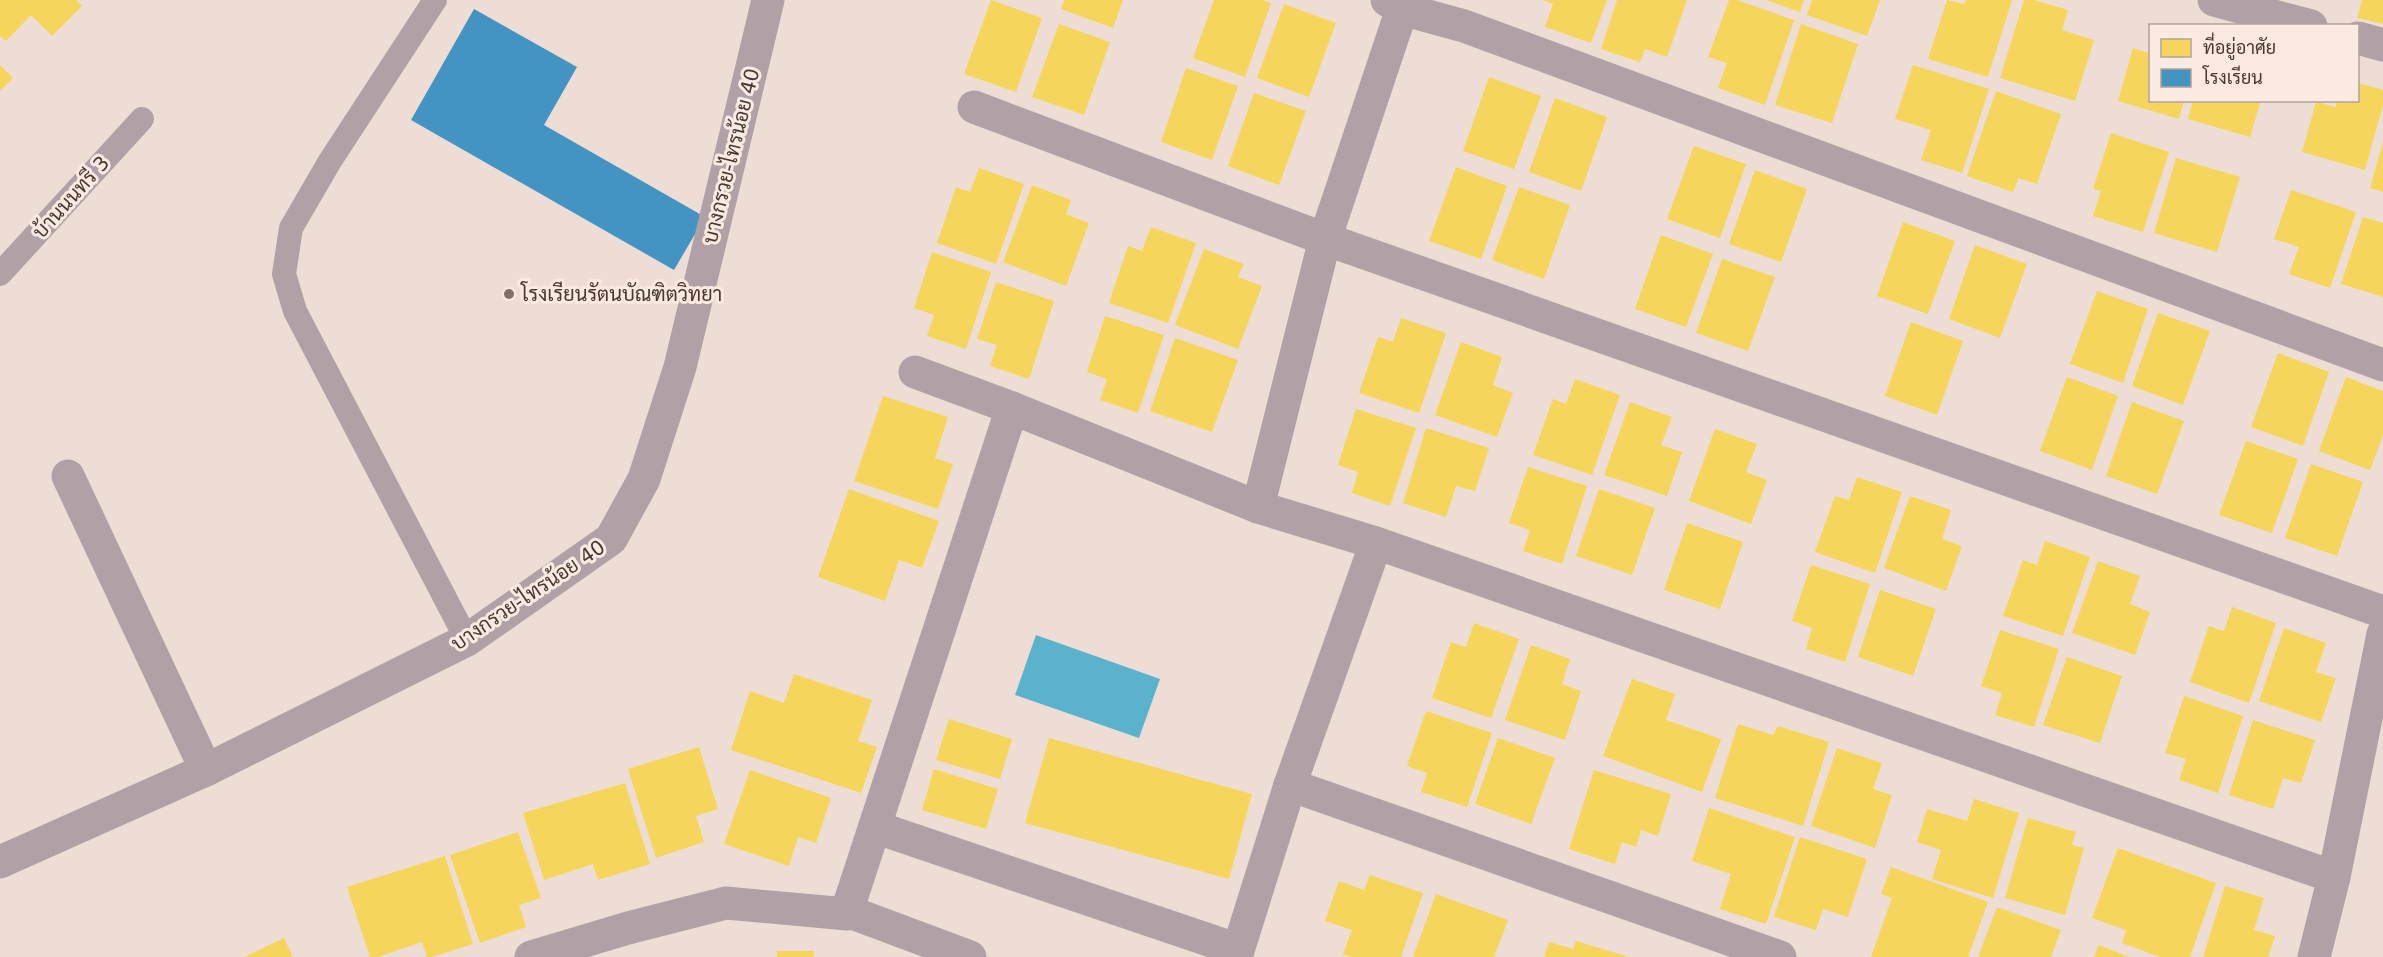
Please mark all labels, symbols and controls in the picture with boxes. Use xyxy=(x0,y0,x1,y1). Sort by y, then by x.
legend xyxy=(2149,24,2359,102)
text: ที่อยู่อาศัย xyxy=(2203,32,2276,61)
street label: บางกรวย-ไทรน้อย 40 xyxy=(697,65,764,246)
text: โรงเรียน xyxy=(2202,65,2263,88)
street label: บ้านนนทรี 3 xyxy=(27,150,114,243)
place label: โรงเรียนรัตนบัณฑิตวิทยา xyxy=(520,281,722,306)
marker: โรงเรียนรัตนบัณฑิตวิทยา xyxy=(502,287,516,301)
street label: บางกรวย-ไทรน้อย 40 xyxy=(446,534,609,655)

